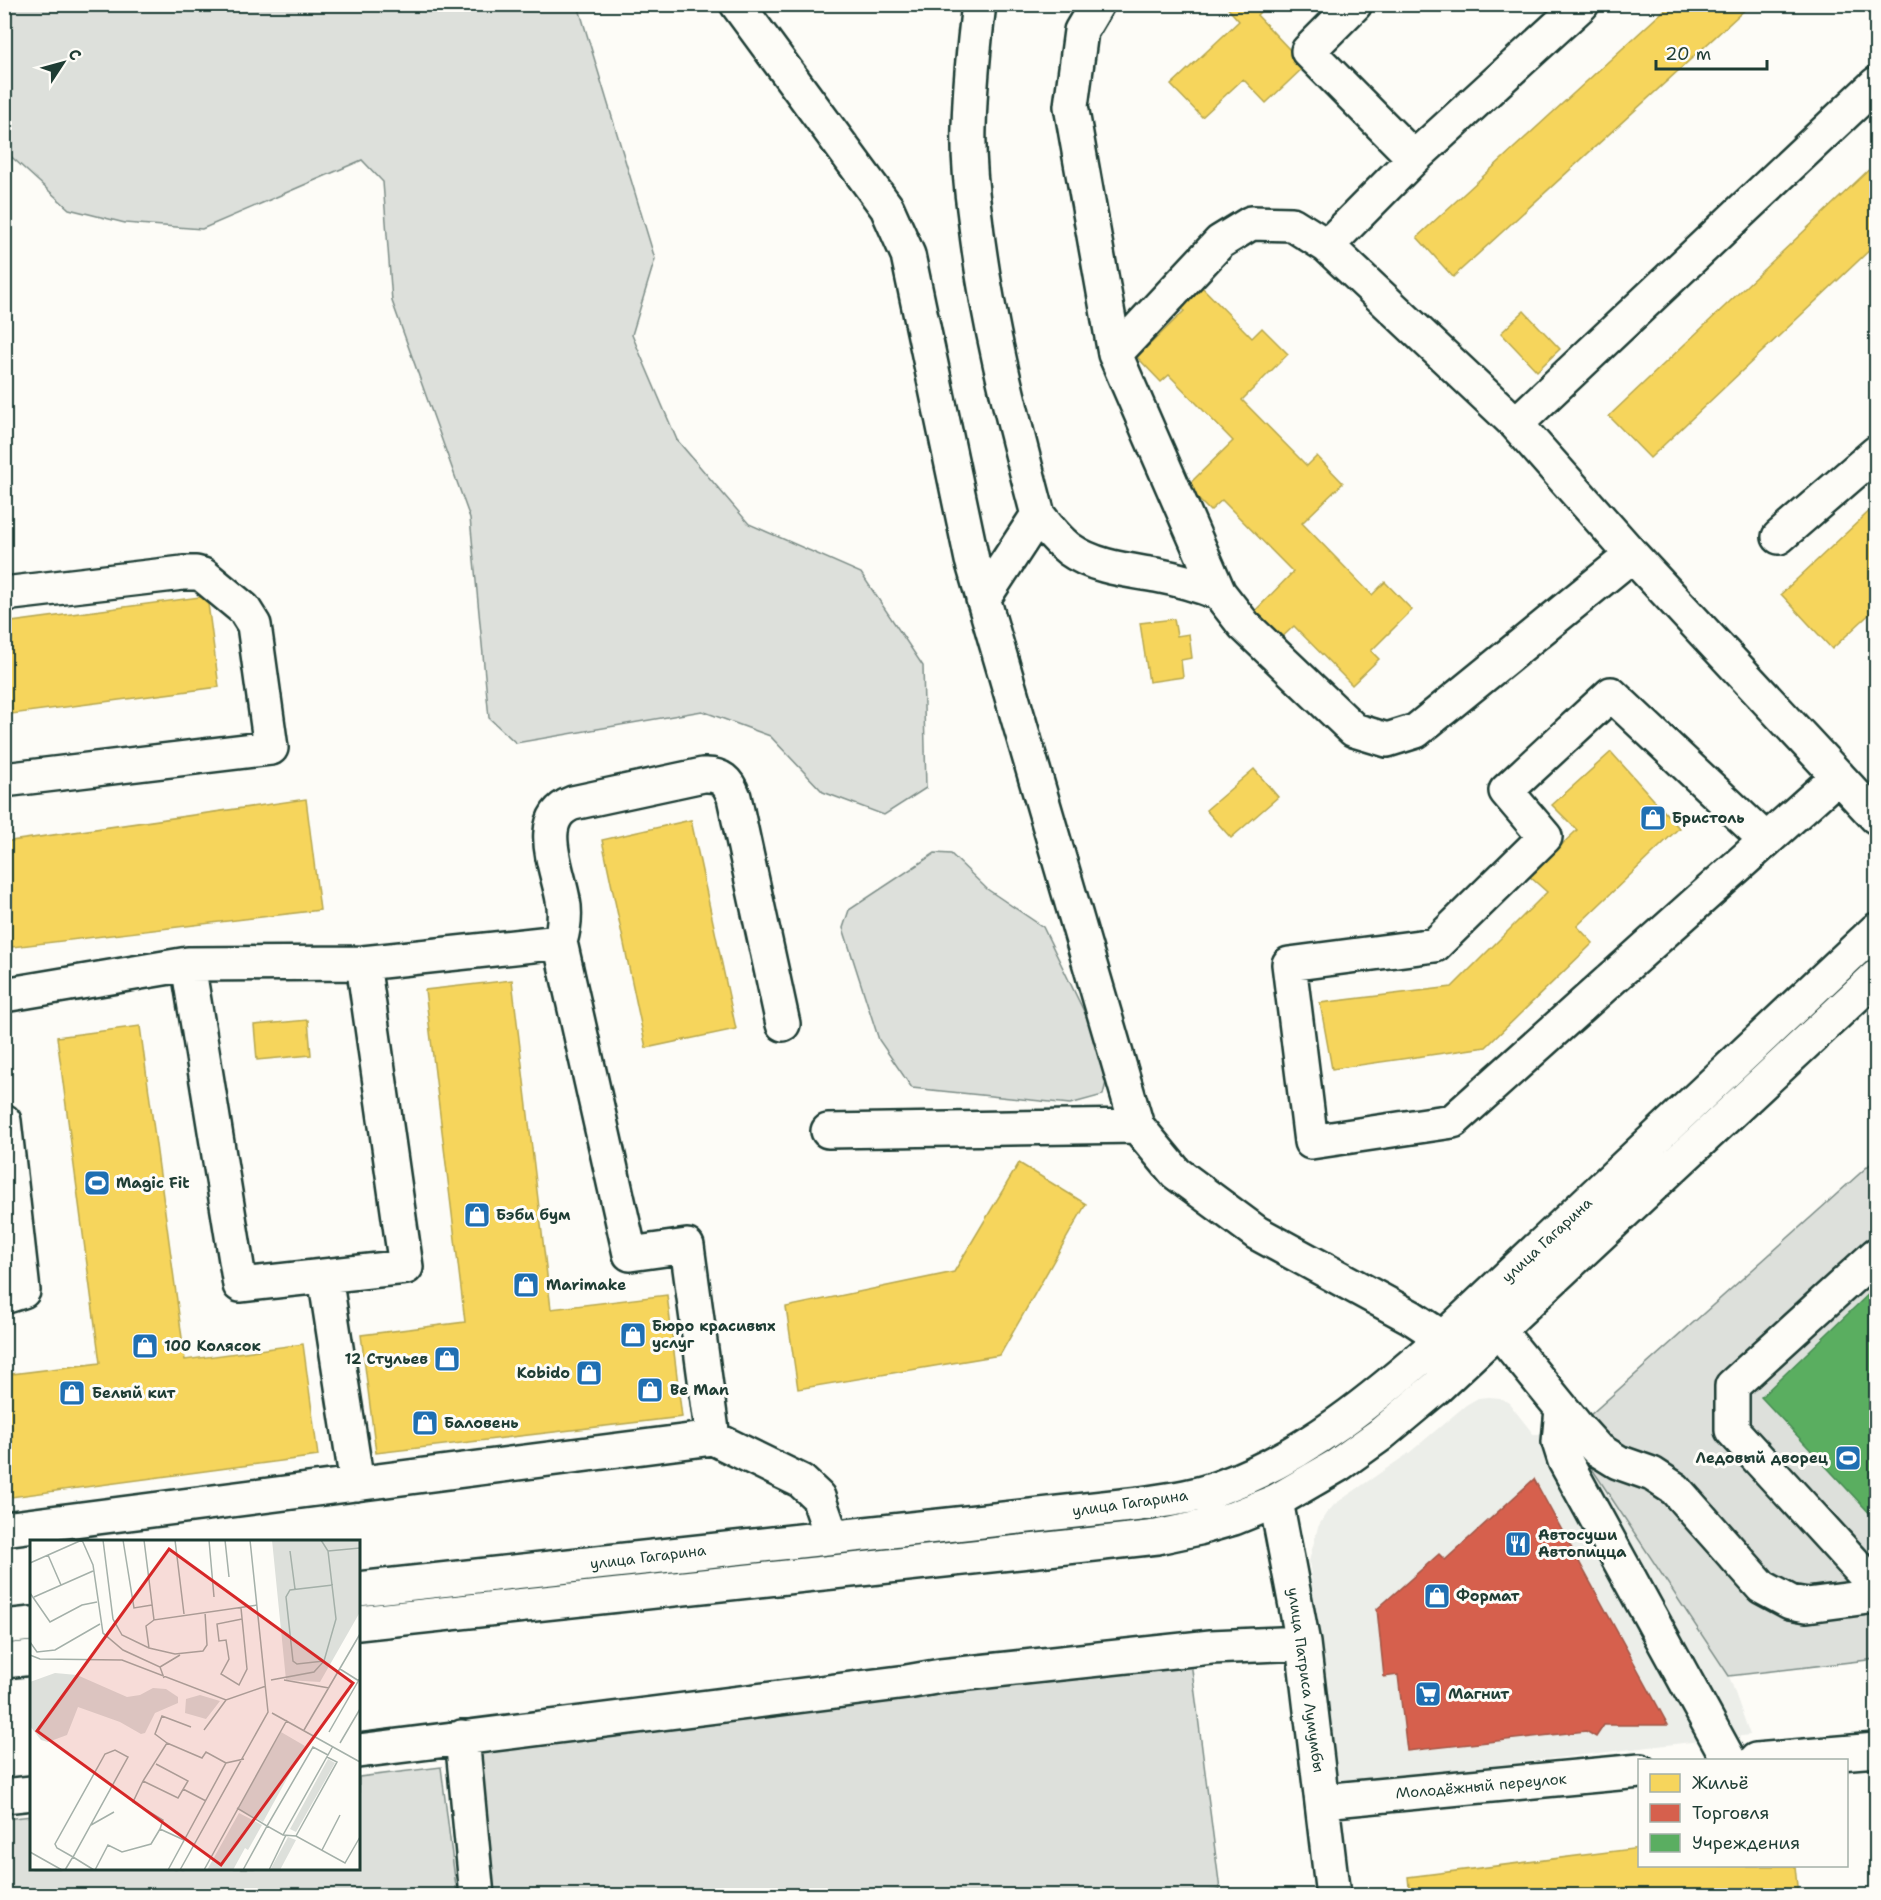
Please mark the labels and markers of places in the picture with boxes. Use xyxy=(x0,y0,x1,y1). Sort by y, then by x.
shop icon: Бристоль xyxy=(1638,803,1668,833)
place label: Бристоль xyxy=(1672,808,1745,828)
sports icon: Magic Fit xyxy=(82,1168,112,1198)
place label: Magic Fit xyxy=(116,1173,190,1193)
shop icon: Бэби бум xyxy=(462,1200,492,1230)
place label: Бэби бум xyxy=(496,1205,571,1225)
shop icon: Marimake xyxy=(511,1270,541,1300)
place label: Marimake xyxy=(546,1275,626,1295)
place label: Бюро красивых услуг xyxy=(652,1316,776,1353)
shop icon: Бюро красивых услуг xyxy=(618,1320,648,1350)
shop icon: 100 Колясок xyxy=(130,1331,160,1361)
place label: 100 Колясок xyxy=(164,1336,261,1356)
shop icon: 12 Стульев xyxy=(432,1344,462,1374)
place label: 12 Стульев xyxy=(345,1349,428,1369)
shop icon: Kobido xyxy=(574,1358,604,1388)
place label: Kobido xyxy=(517,1363,570,1383)
shop icon: Be Man xyxy=(635,1375,665,1405)
shop icon: Белый кит xyxy=(57,1378,87,1408)
place label: Be Man xyxy=(670,1380,729,1400)
place label: Белый кит xyxy=(92,1383,176,1403)
shop icon: Баловень xyxy=(410,1408,440,1438)
place label: Баловень xyxy=(444,1413,519,1433)
sports icon: Ледовый дворец xyxy=(1833,1443,1863,1473)
place label: Ледовый дворец xyxy=(1695,1448,1829,1468)
place label: Автосуши Автопицца xyxy=(1538,1525,1627,1562)
restaurant icon: Автосуши Автопицца xyxy=(1503,1529,1533,1559)
shop icon: Формат xyxy=(1422,1581,1452,1611)
place label: Формат xyxy=(1456,1586,1520,1606)
supermarket icon: Магнит xyxy=(1413,1679,1443,1709)
place label: Магнит xyxy=(1448,1684,1509,1704)

